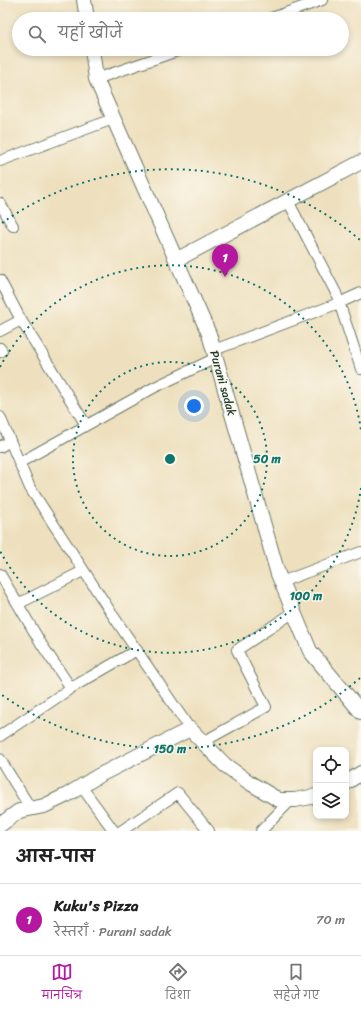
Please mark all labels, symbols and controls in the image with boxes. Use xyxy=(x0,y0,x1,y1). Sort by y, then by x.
search box xyxy=(12,12,349,56)
text: यहाँ खोजें xyxy=(58,20,123,46)
icon: search xyxy=(26,23,48,45)
pin: 1 xyxy=(212,244,238,277)
street label: Purani sadak xyxy=(203,348,243,419)
your location xyxy=(184,396,204,416)
text: 50 m xyxy=(253,448,281,470)
centre of rings xyxy=(163,452,177,466)
text: 100 m xyxy=(290,585,323,607)
text: 150 m xyxy=(154,738,187,760)
map controls xyxy=(313,747,349,819)
button: locate xyxy=(313,747,349,783)
button: layers xyxy=(313,783,349,819)
text: आस-पास xyxy=(16,841,95,871)
text: Kuku's Pizza xyxy=(54,893,139,919)
text: 1 xyxy=(26,908,32,931)
text: 70 m xyxy=(316,908,345,931)
text: रेस्तराँ · Purani sadak xyxy=(54,920,172,943)
tab: मानचित्र xyxy=(42,961,82,1007)
tab: दिशा xyxy=(165,961,190,1007)
tab: सहेजे गए xyxy=(274,961,319,1007)

